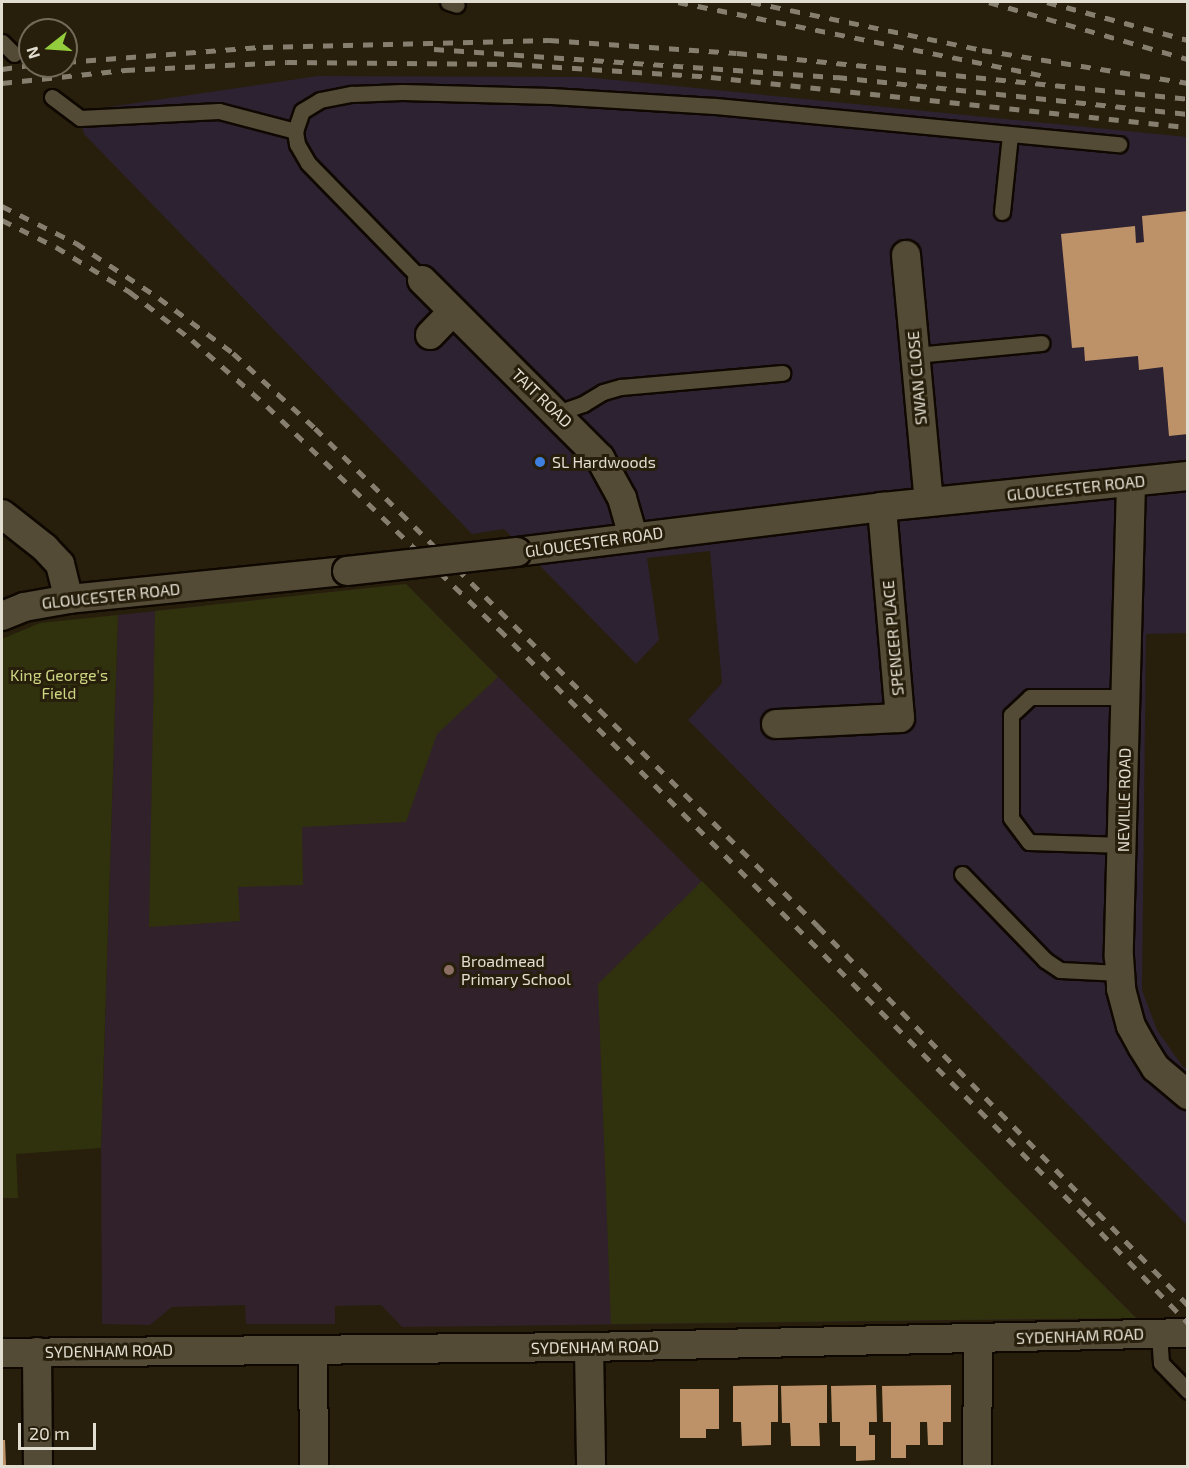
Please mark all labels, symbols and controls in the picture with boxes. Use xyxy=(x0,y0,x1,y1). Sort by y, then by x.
north arrow xyxy=(18,18,78,78)
text: N xyxy=(21,45,43,61)
street label: SWAN CLOSE xyxy=(903,330,931,426)
street label: TAIT ROAD xyxy=(508,365,576,431)
place label: SL Hardwoods xyxy=(552,452,656,472)
marker: SL Hardwoods xyxy=(533,455,547,469)
street label: GLOUCESTER ROAD xyxy=(1006,471,1146,505)
street label: GLOUCESTER ROAD xyxy=(524,523,664,561)
street label: GLOUCESTER ROAD xyxy=(41,579,181,613)
street label: SPENCER PLACE xyxy=(878,579,908,697)
park label: King George's Field xyxy=(10,665,108,703)
street label: NEVILLE ROAD xyxy=(1113,748,1135,852)
place label: Broadmead Primary School xyxy=(461,951,571,989)
marker: Broadmead Primary School xyxy=(442,963,456,977)
street label: SYDENHAM ROAD xyxy=(1016,1324,1144,1348)
street label: SYDENHAM ROAD xyxy=(531,1336,659,1358)
street label: SYDENHAM ROAD xyxy=(45,1340,173,1362)
scale bar xyxy=(21,1411,99,1449)
text: 20 m xyxy=(29,1422,70,1444)

